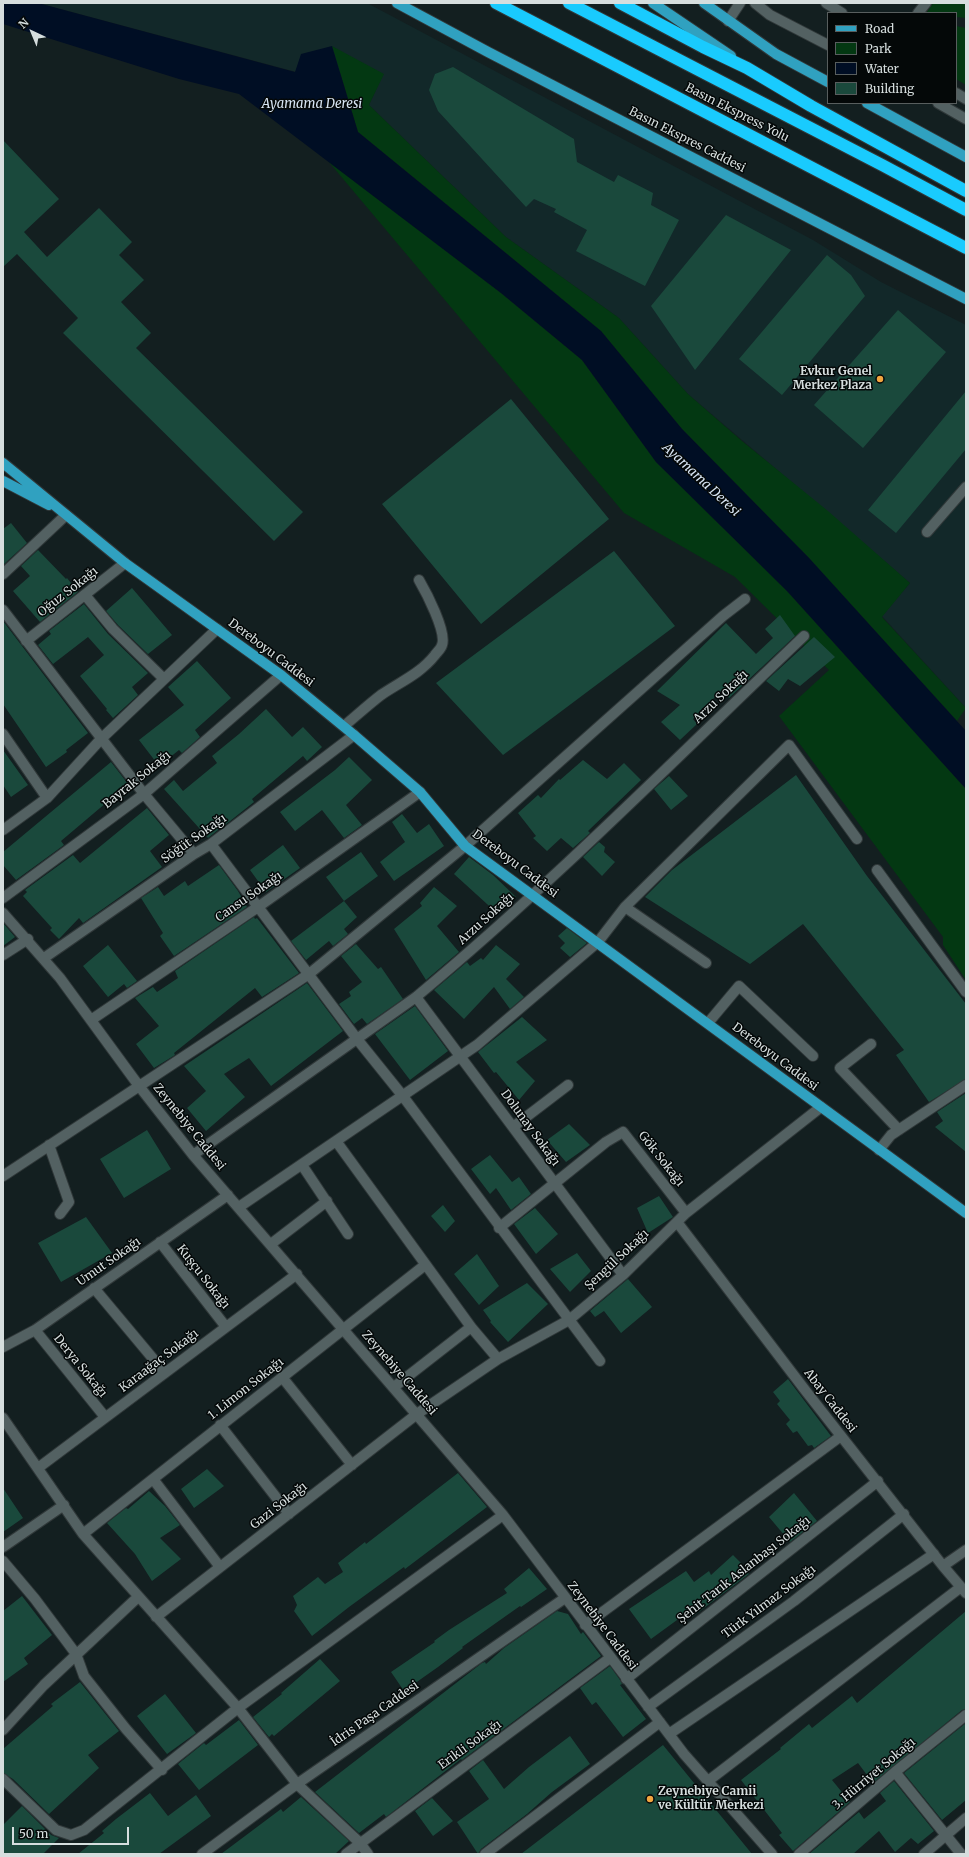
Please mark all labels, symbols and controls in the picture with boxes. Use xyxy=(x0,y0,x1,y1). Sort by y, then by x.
north arrow xyxy=(12,12,52,52)
legend xyxy=(827,12,957,104)
text: N xyxy=(16,15,32,31)
text: Road xyxy=(865,21,894,36)
text: Park xyxy=(865,41,892,56)
text: Water xyxy=(865,61,899,76)
street label: Basın Ekspress Yolu xyxy=(683,81,791,145)
text: Building xyxy=(865,81,914,96)
water label: Ayamama Deresi xyxy=(262,96,362,112)
street label: Basın Ekspres Caddesi xyxy=(626,104,748,176)
place label: Evkur Genel Merkez Plaza xyxy=(793,365,872,393)
marker: Evkur Genel Merkez Plaza xyxy=(875,374,885,384)
water label: Ayamama Deresi xyxy=(659,440,743,520)
street label: Oğuz Sokağı xyxy=(35,564,101,620)
street label: Dereboyu Caddesi xyxy=(225,616,317,690)
street label: Arzu Sokağı xyxy=(691,667,751,727)
street label: Bayrak Sokağı xyxy=(100,748,174,812)
street label: Söğüt Sokağı xyxy=(159,811,229,867)
street label: Dereboyu Caddesi xyxy=(469,827,561,901)
street label: Cansu Sokağı xyxy=(213,869,285,925)
street label: Arzu Sokağı xyxy=(455,890,517,948)
street label: Dereboyu Caddesi xyxy=(729,1020,821,1094)
street label: Zeynebiye Caddesi xyxy=(150,1081,228,1173)
street label: Dolunay Sokağı xyxy=(498,1087,562,1169)
street label: Gök Sokağı xyxy=(635,1129,687,1189)
street label: Şengül Sokağı xyxy=(582,1227,652,1293)
street label: Umut Sokağı xyxy=(74,1235,144,1289)
street label: Kuşçu Sokağı xyxy=(173,1242,233,1312)
street label: Karaağaç Sokağı xyxy=(117,1327,201,1395)
street label: Zeynebiye Caddesi xyxy=(358,1328,440,1418)
street label: Derya Sokağı xyxy=(50,1332,110,1400)
street label: 1. Limon Sokağı xyxy=(205,1355,287,1423)
street label: Abay Caddesi xyxy=(801,1366,859,1436)
street label: Gazi Sokağı xyxy=(248,1479,310,1533)
street label: Şehit Tarık Aslanbaşı Sokağı xyxy=(675,1514,813,1626)
street label: Türk Yılmaz Sokağı xyxy=(719,1562,819,1642)
street label: Zeynebiye Caddesi xyxy=(564,1579,640,1673)
street label: İdris Paşa Caddesi xyxy=(328,1678,422,1750)
street label: Erikli Sokağı xyxy=(436,1717,504,1773)
street label: 3. Hürriyet Sokağı xyxy=(830,1735,918,1813)
place label: Zeynebiye Camii ve Kültür Merkezi xyxy=(658,1785,764,1813)
marker: Zeynebiye Camii ve Kültür Merkezi xyxy=(645,1794,655,1804)
scale bar xyxy=(14,1819,131,1845)
text: 50 m xyxy=(19,1826,48,1841)

